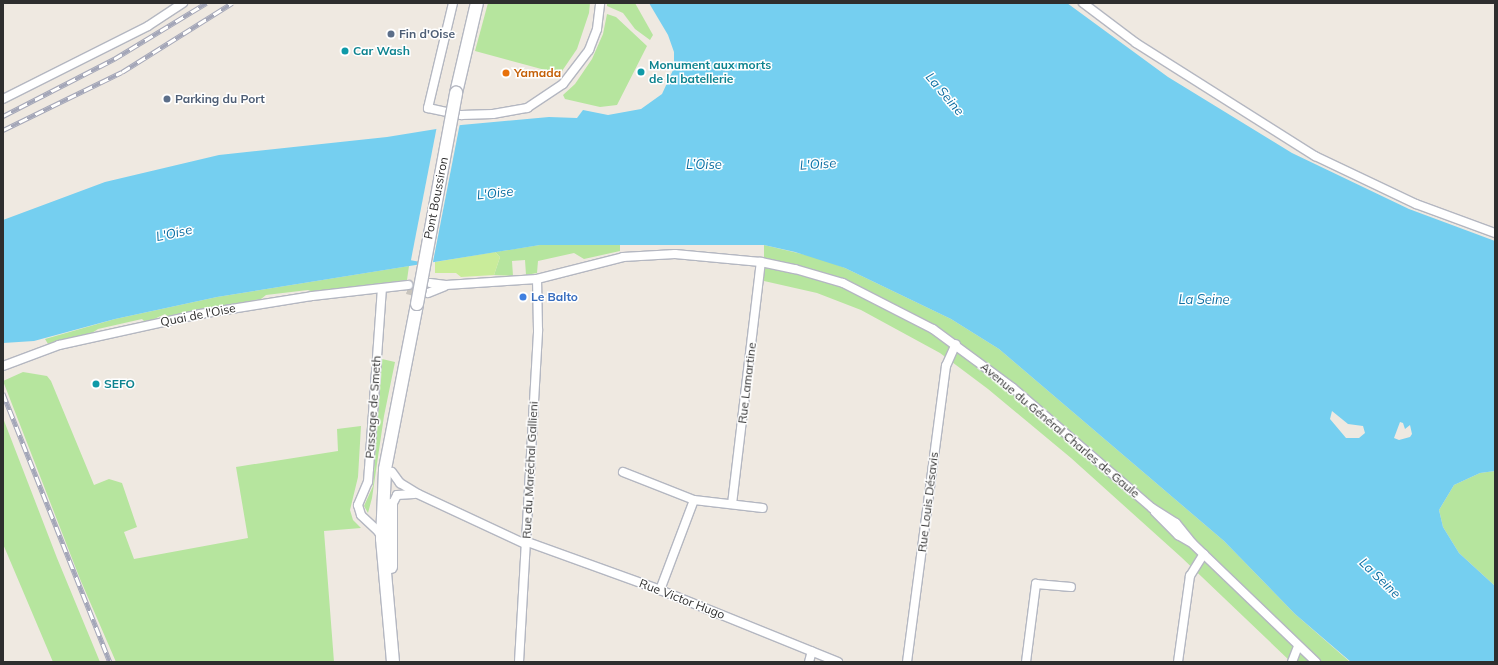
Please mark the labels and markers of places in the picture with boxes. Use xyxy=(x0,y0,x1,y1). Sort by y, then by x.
place label: Fin d'Oise xyxy=(399,27,455,41)
marker: Fin d'Oise xyxy=(386,29,396,39)
place label: Car Wash xyxy=(353,44,410,58)
marker: Car Wash xyxy=(340,46,350,56)
place label: Monument aux morts de la batellerie xyxy=(649,58,771,86)
place label: Yamada xyxy=(514,66,561,80)
marker: Monument aux morts de la batellerie xyxy=(636,67,646,77)
marker: Yamada xyxy=(501,68,511,78)
place label: Parking du Port xyxy=(175,92,265,106)
marker: Parking du Port xyxy=(162,94,172,104)
place label: Le Balto xyxy=(531,290,578,304)
marker: Le Balto xyxy=(518,292,528,302)
place label: SEFO xyxy=(104,377,135,391)
marker: SEFO xyxy=(91,379,101,389)

